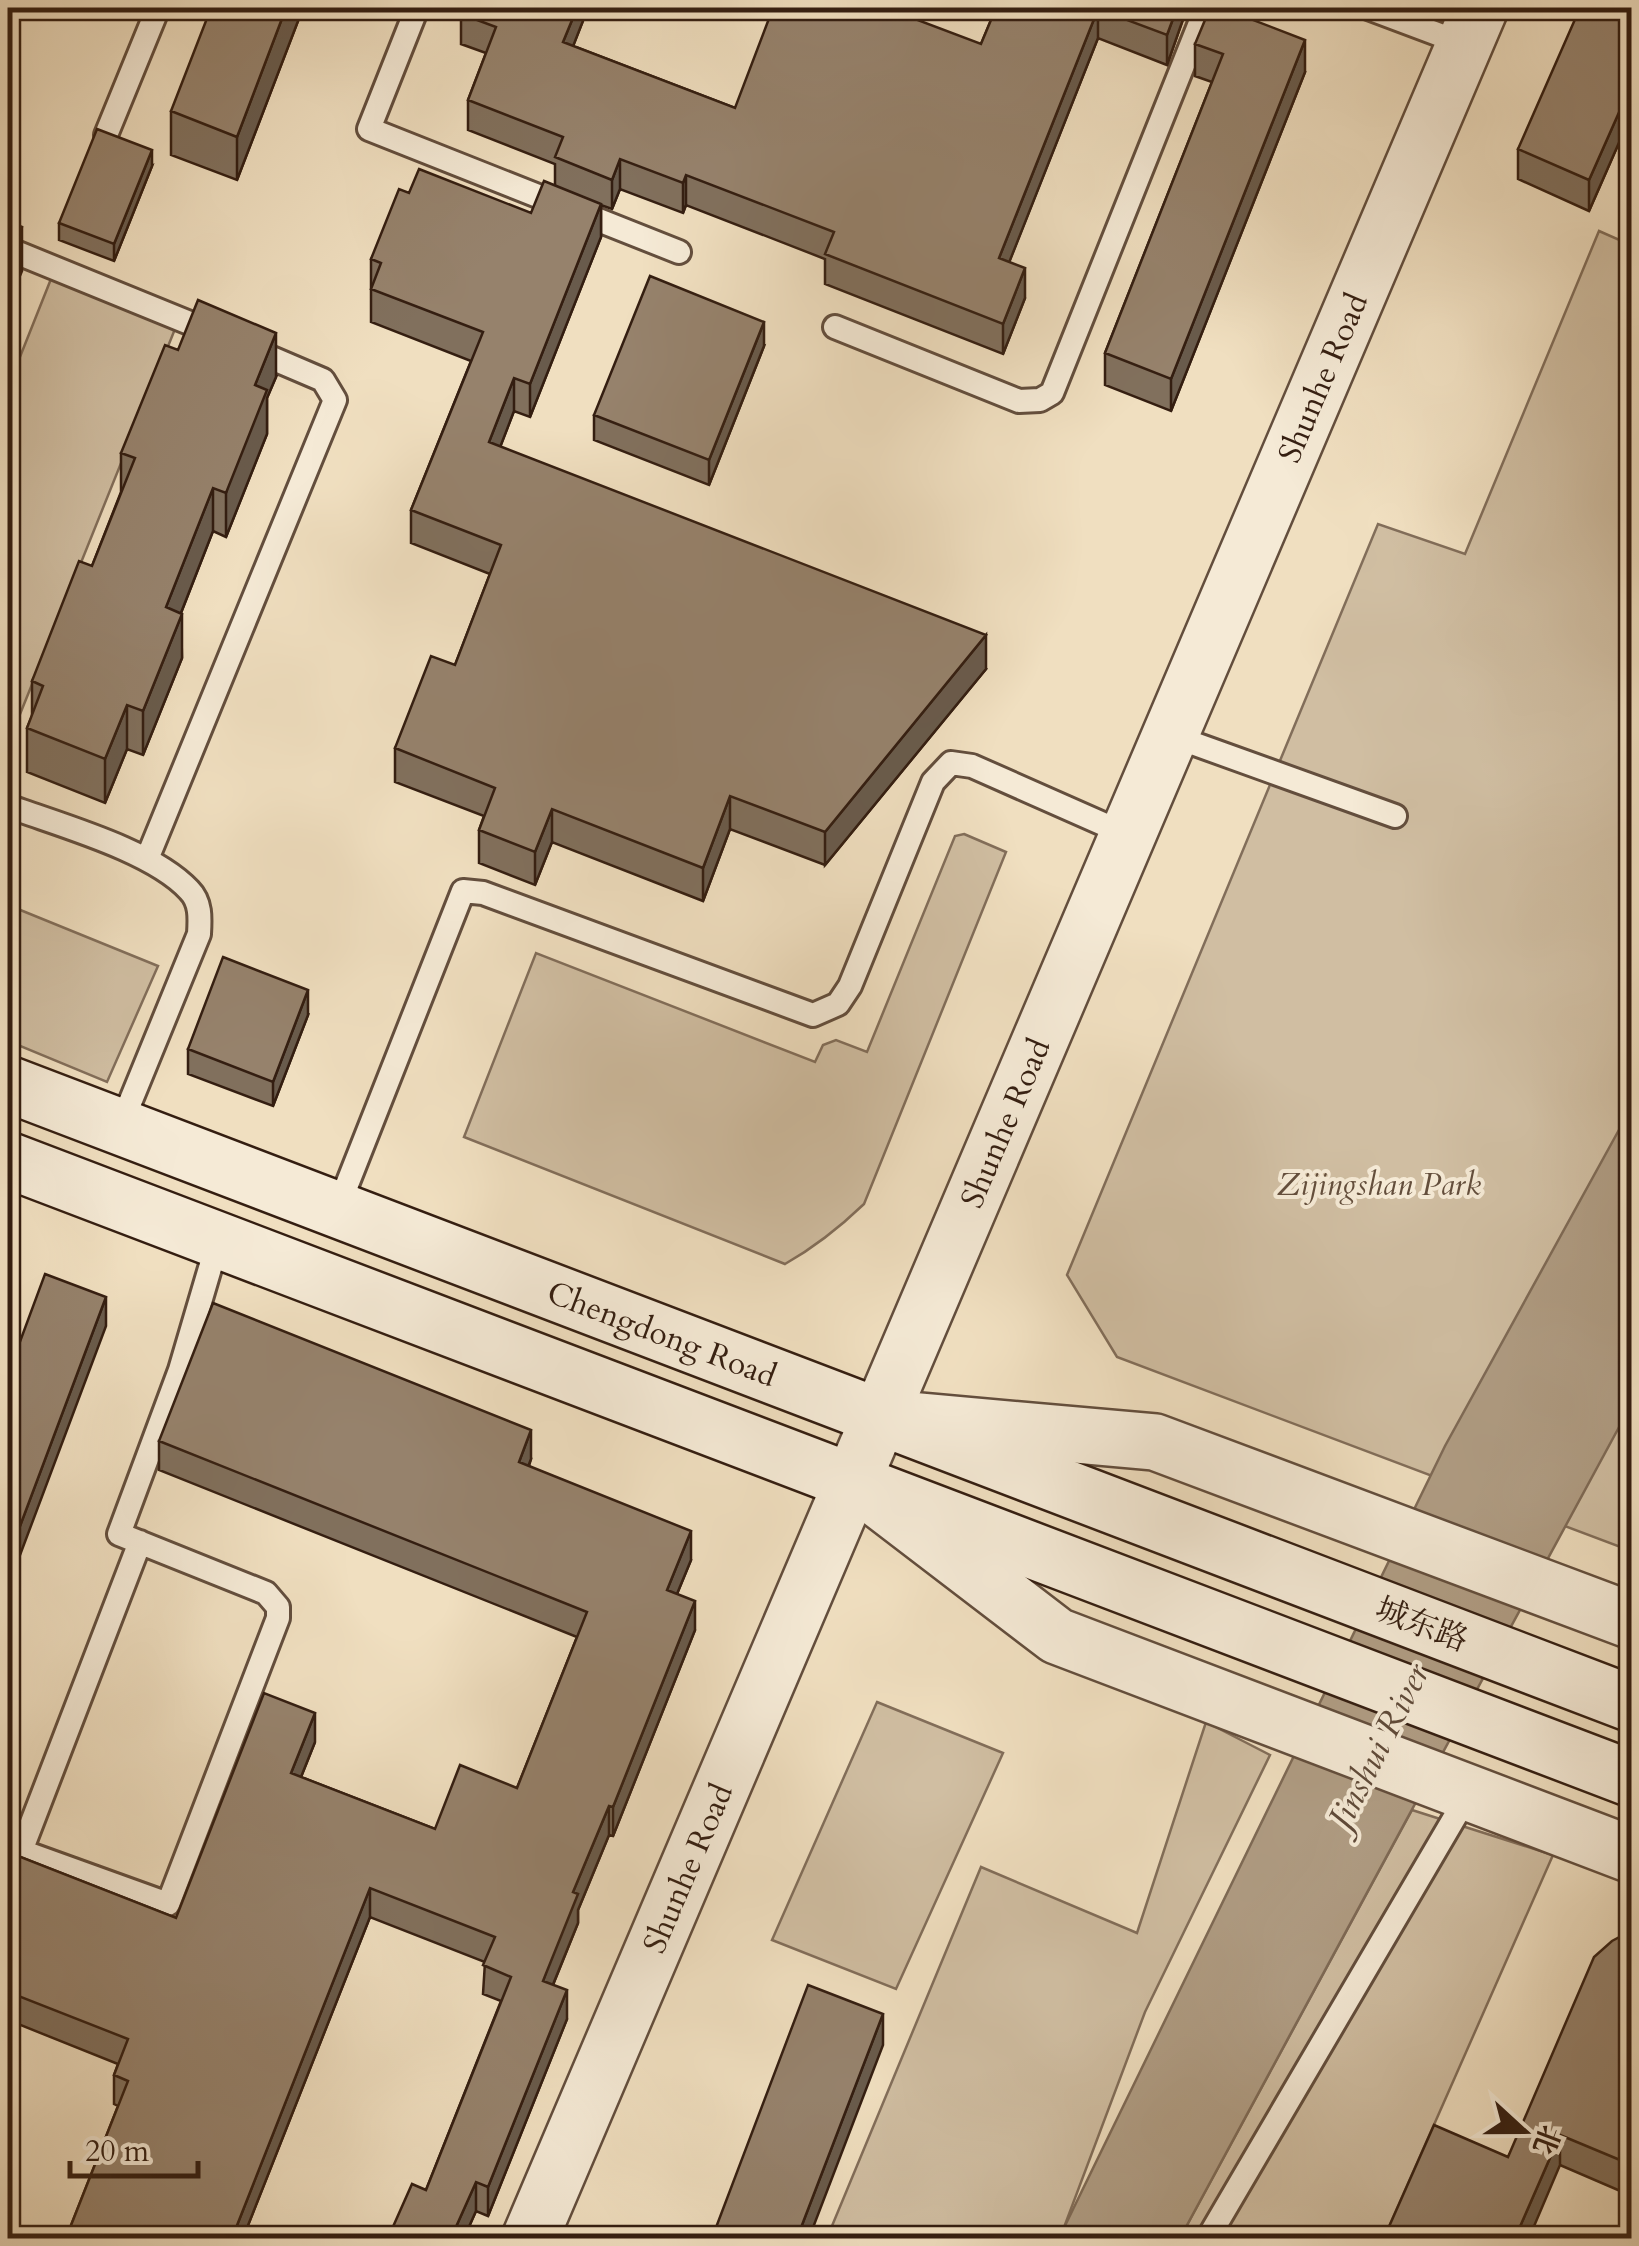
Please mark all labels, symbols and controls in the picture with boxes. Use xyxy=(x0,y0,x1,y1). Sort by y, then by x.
street label: Shunhe Road xyxy=(1268,287,1379,470)
street label: Shunhe Road xyxy=(950,1032,1062,1215)
park label: Zijingshan Park xyxy=(1277,1163,1481,1207)
street label: Chengdong Road xyxy=(541,1271,783,1398)
street label: 城东路 xyxy=(1369,1587,1474,1663)
water label: Jinshui River xyxy=(1313,1654,1442,1845)
street label: Shunhe Road xyxy=(633,1777,744,1960)
north arrow xyxy=(1474,2081,1574,2181)
scale bar xyxy=(70,2116,198,2178)
text: 北 xyxy=(1524,2120,1569,2159)
text: 20 m xyxy=(85,2131,150,2172)

